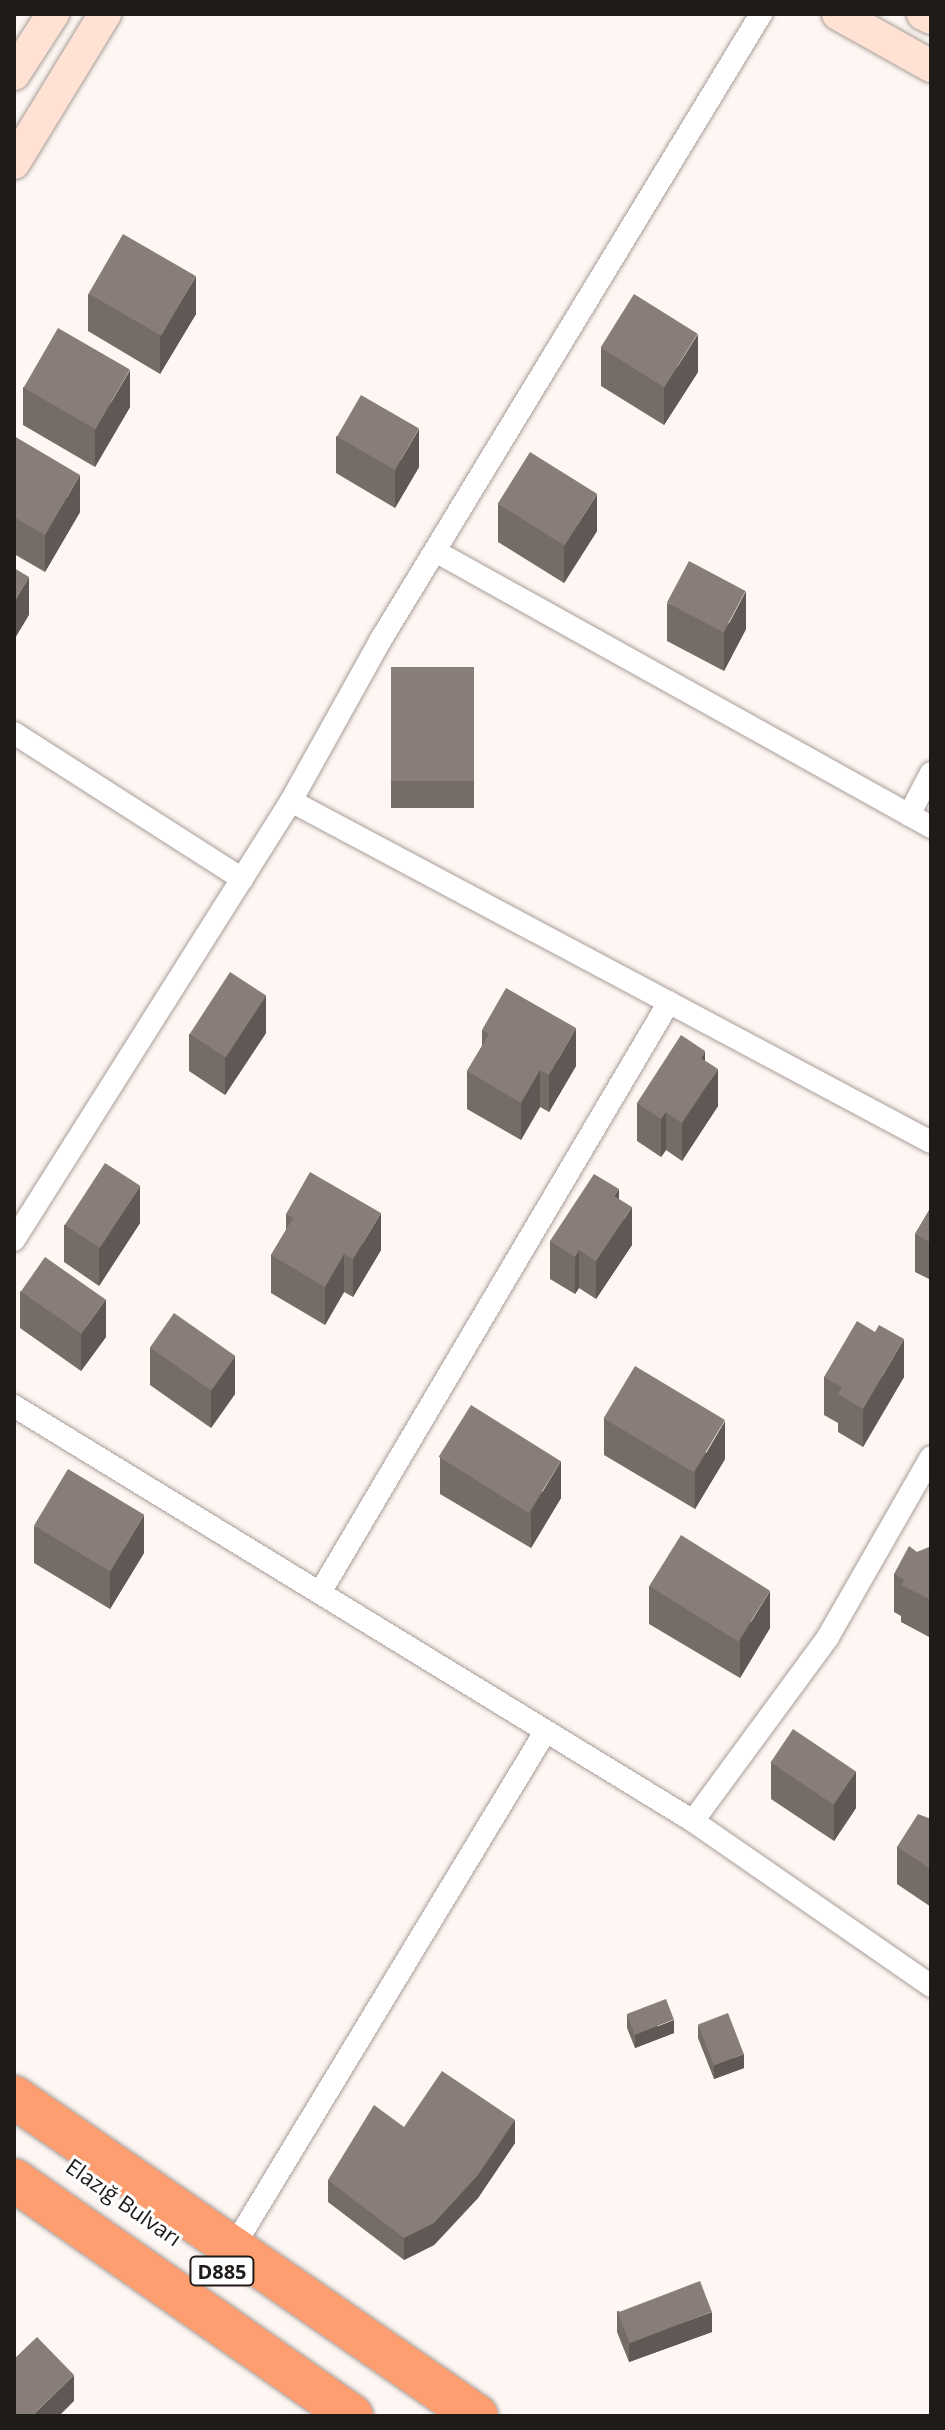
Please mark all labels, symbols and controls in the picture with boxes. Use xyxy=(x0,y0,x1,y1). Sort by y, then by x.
street label: Elazığ Bulvarı xyxy=(61,2153,187,2251)
road number: D885 xyxy=(188,2255,256,2287)

